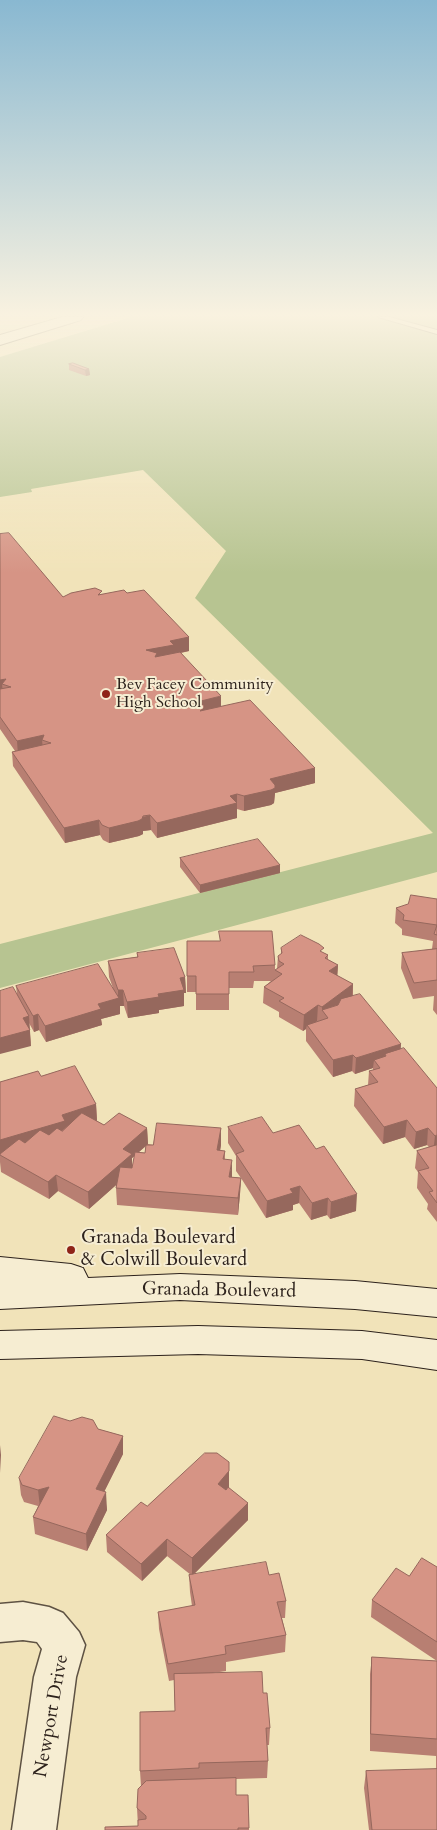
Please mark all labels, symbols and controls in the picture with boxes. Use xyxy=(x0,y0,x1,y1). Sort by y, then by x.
place label: Bev Facey Community High School xyxy=(116,675,274,713)
marker: Bev Facey Community High School xyxy=(100,688,112,700)
place label: Granada Boulevard & Colwill Boulevard xyxy=(81,1228,247,1272)
marker: Granada Boulevard & Colwill Boulevard xyxy=(65,1244,77,1256)
street label: Granada Boulevard xyxy=(142,1278,296,1304)
street label: Newport Drive xyxy=(30,1653,74,1779)

